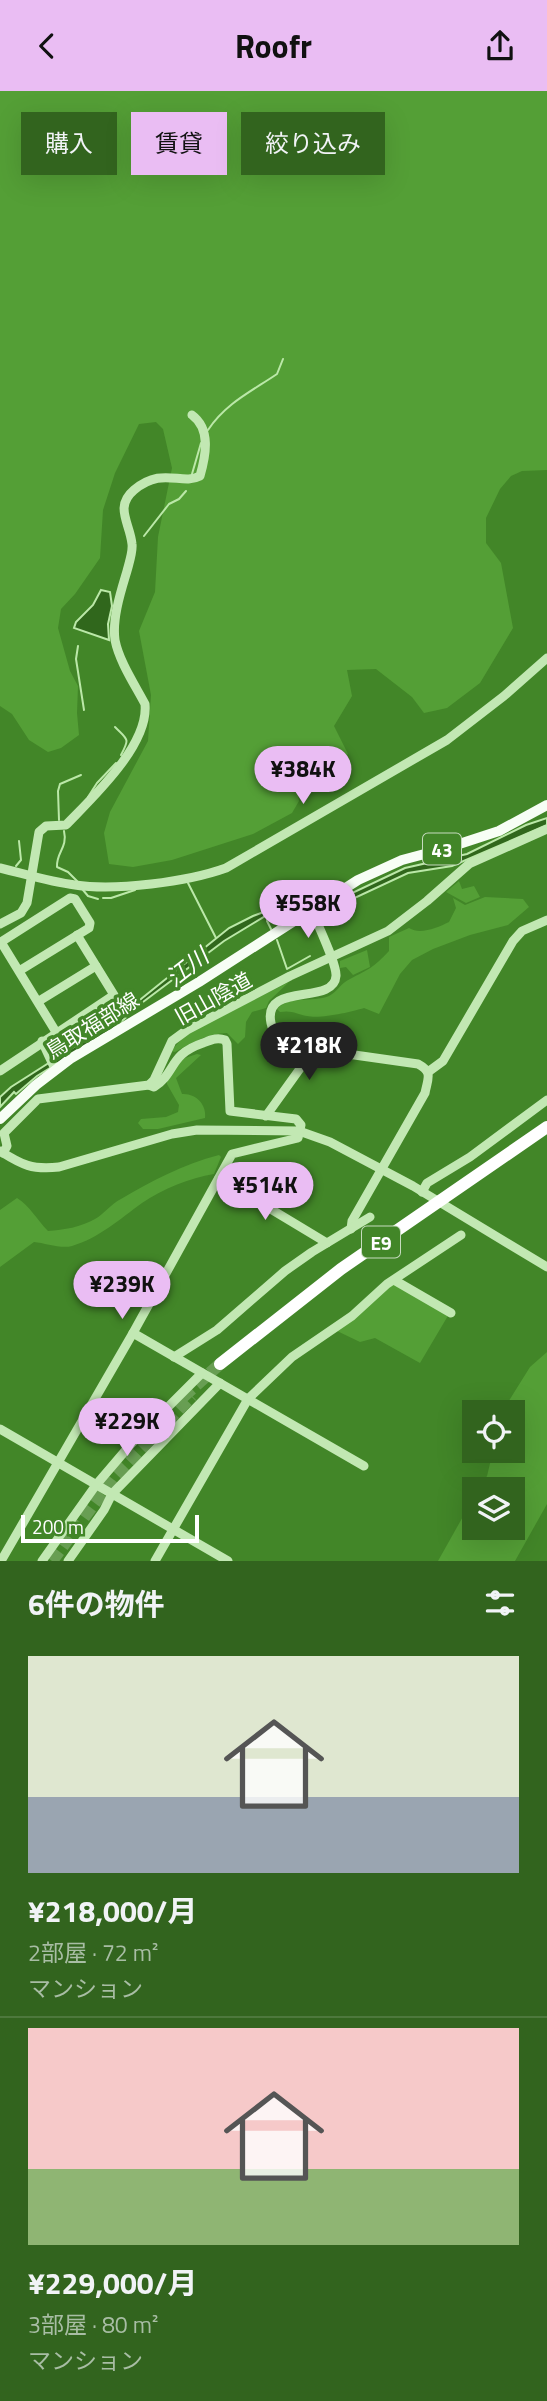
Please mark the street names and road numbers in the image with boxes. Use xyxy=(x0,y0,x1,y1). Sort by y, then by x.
road number: 43 xyxy=(423,834,461,865)
street label: 旧山陰道 xyxy=(169,964,257,1032)
street label: 鳥取福部線 xyxy=(39,984,145,1066)
road number: E9 xyxy=(362,1226,400,1257)

